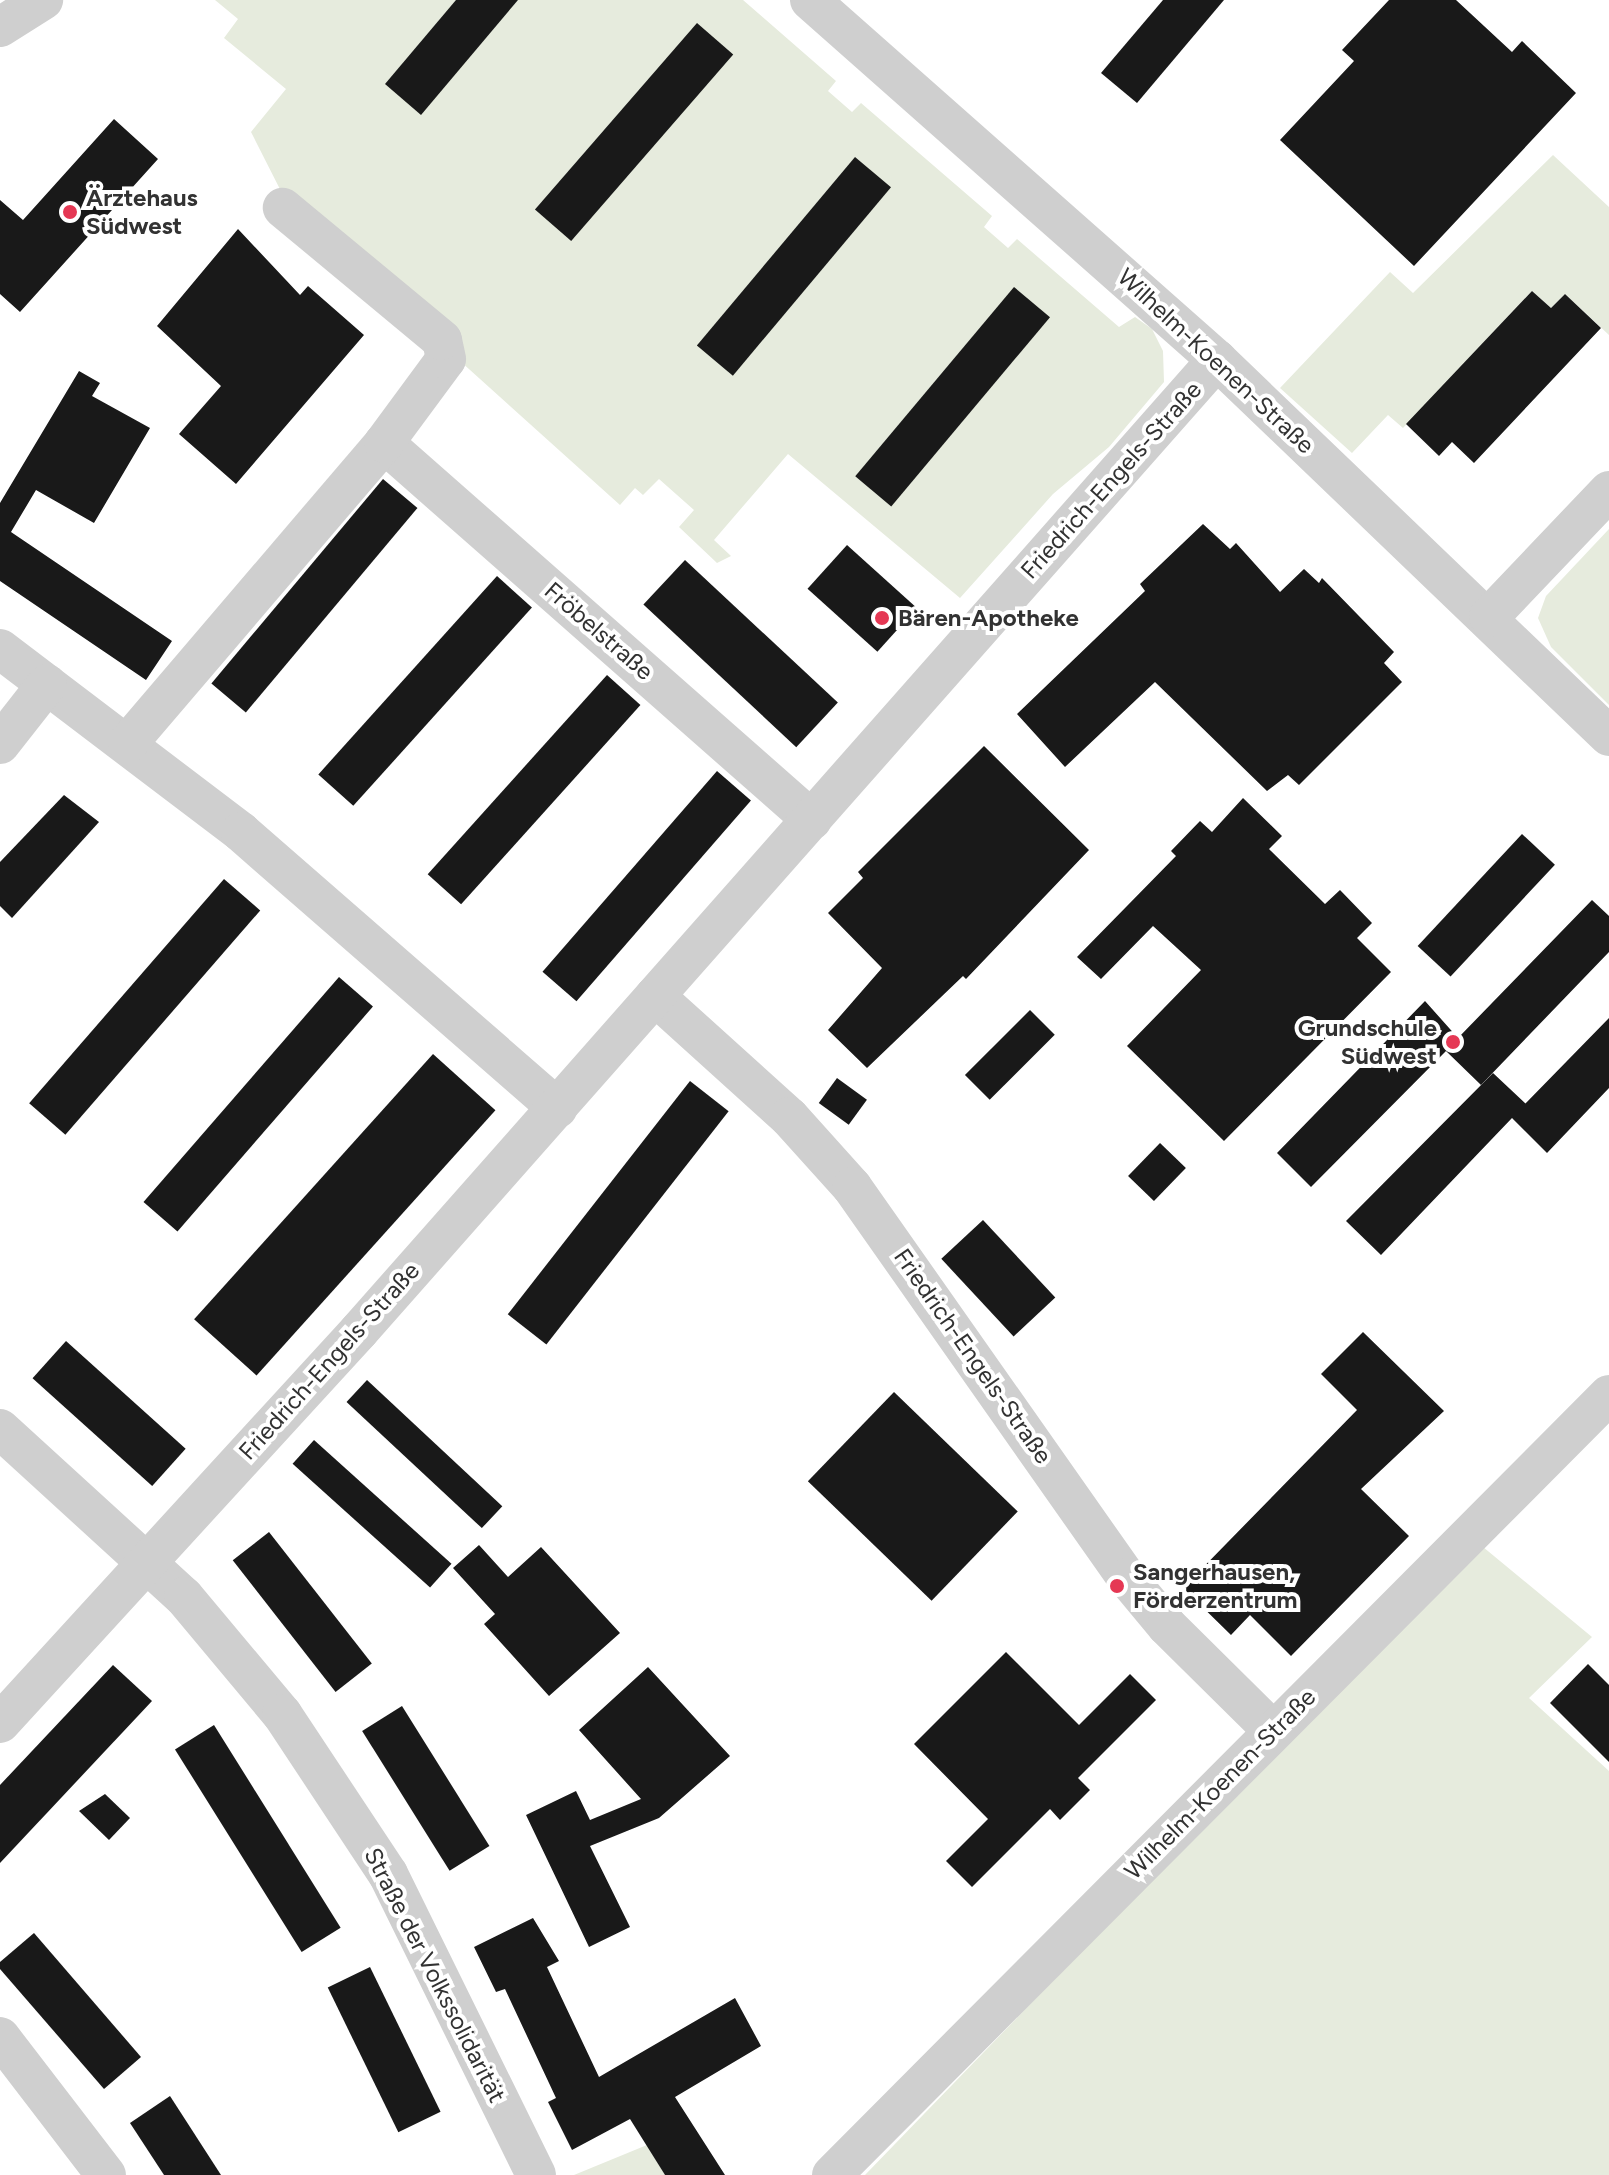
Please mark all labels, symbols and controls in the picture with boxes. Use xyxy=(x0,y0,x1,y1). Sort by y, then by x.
place label: Ärztehaus Südwest xyxy=(86,184,198,240)
marker: Ärztehaus Südwest xyxy=(61,203,79,221)
street label: Wilhelm-Koenen-Straße xyxy=(1112,262,1320,460)
street label: Friedrich-Engels-Straße xyxy=(1015,375,1207,585)
street label: Fröbelstraße xyxy=(539,576,659,686)
place label: Bären-Apotheke xyxy=(898,604,1079,632)
marker: Bären-Apotheke xyxy=(873,609,891,627)
place label: Grundschule Südwest xyxy=(1298,1014,1437,1070)
marker: Grundschule Südwest xyxy=(1444,1033,1462,1051)
street label: Friedrich-Engels-Straße xyxy=(888,1243,1058,1469)
street label: Friedrich-Engels-Straße xyxy=(233,1256,425,1466)
place label: Sangerhausen, Förderzentrum xyxy=(1133,1558,1297,1614)
marker: Sangerhausen, Förderzentrum xyxy=(1108,1577,1126,1595)
street label: Wilhelm-Koenen-Straße xyxy=(1119,1683,1321,1885)
street label: Straße der Volkssolidarität xyxy=(358,1843,512,2107)

